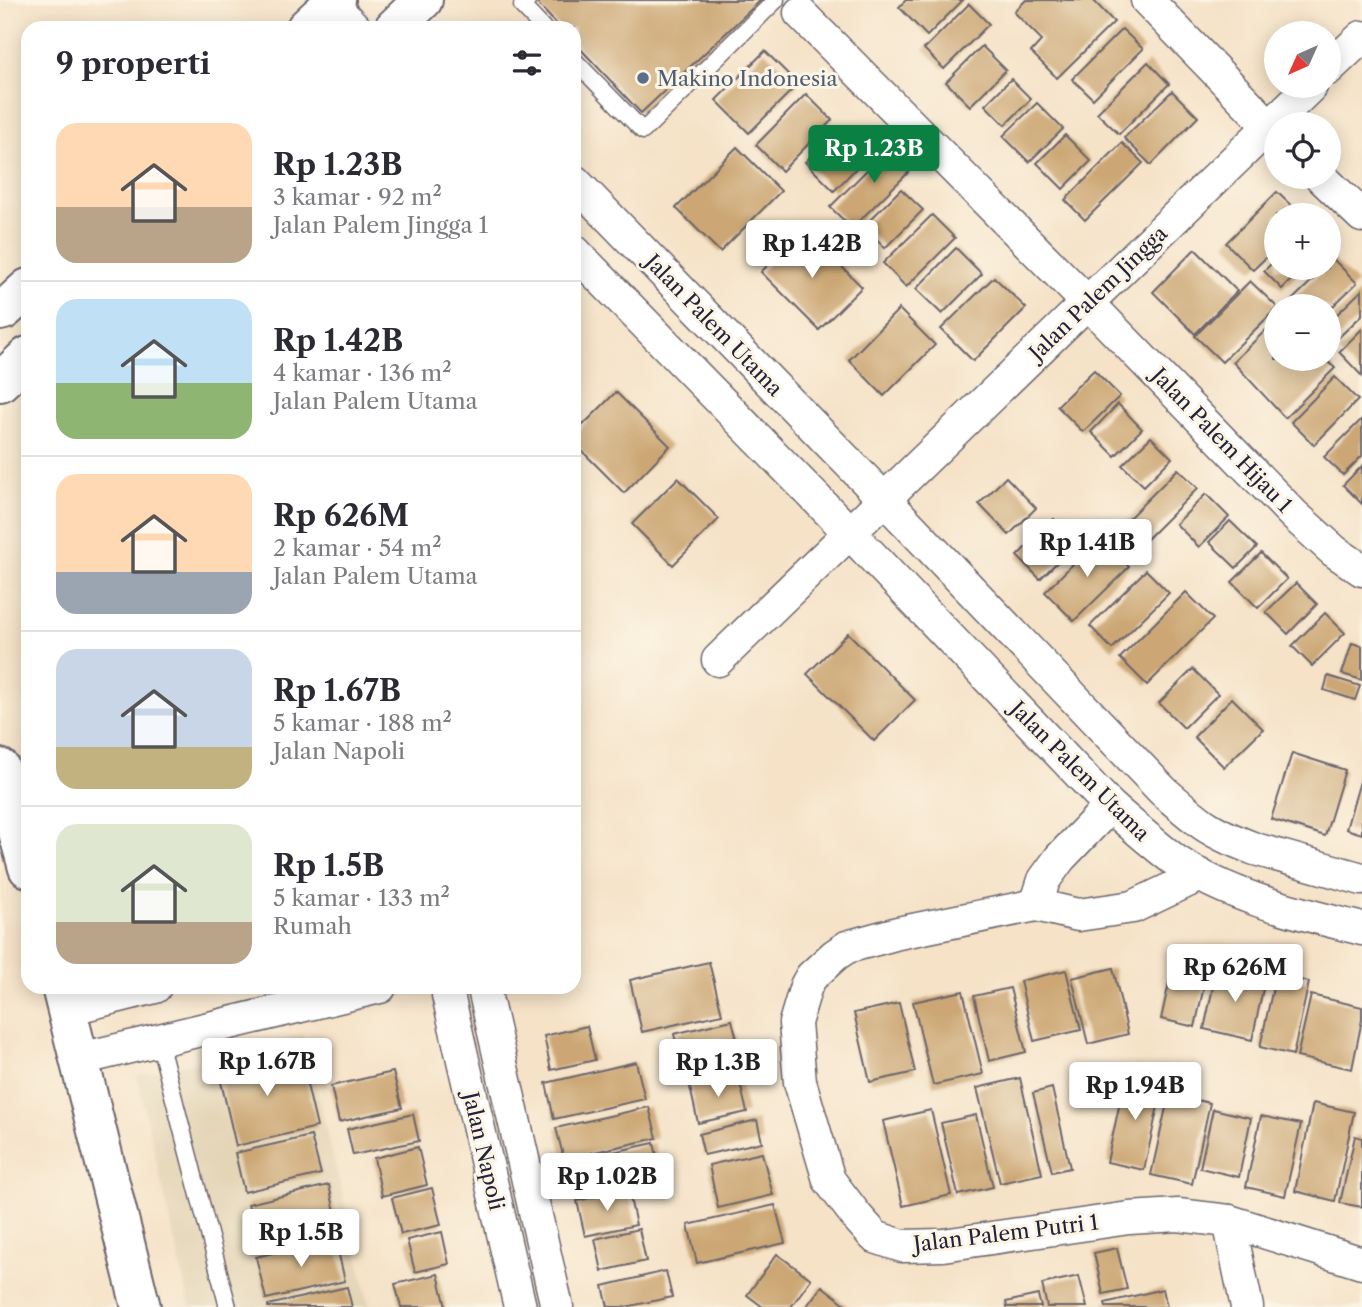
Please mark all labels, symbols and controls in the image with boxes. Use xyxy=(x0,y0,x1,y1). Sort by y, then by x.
north arrow xyxy=(1264,21,1340,98)
map controls xyxy=(1264,21,1341,371)
icon: filters xyxy=(508,44,546,82)
text: 9 properti xyxy=(56,45,210,82)
place label: Makino Indonesia xyxy=(657,66,838,91)
marker: Makino Indonesia xyxy=(635,70,651,86)
button: locate xyxy=(1264,112,1341,189)
pin: Rp 1.23B xyxy=(802,125,946,185)
text: Rp 1.23B xyxy=(824,134,924,162)
text: Rp 1.23B xyxy=(273,146,403,183)
icon: home xyxy=(112,151,196,235)
text: 3 kamar · 92 m² xyxy=(273,183,442,211)
button: + xyxy=(1264,203,1341,280)
text: Jalan Palem Jingga 1 xyxy=(273,211,488,239)
pin: Rp 1.42B xyxy=(740,220,884,280)
street label: Jalan Palem Jingga xyxy=(1022,220,1173,367)
text: Rp 1.42B xyxy=(762,229,862,257)
street label: Jalan Palem Utama xyxy=(638,247,789,402)
button: − xyxy=(1264,294,1341,371)
text: Rp 1.42B xyxy=(273,322,403,359)
icon: home xyxy=(112,327,196,411)
text: 4 kamar · 136 m² xyxy=(273,359,452,387)
street label: Jalan Palem Hijau 1 xyxy=(1145,361,1297,517)
text: Jalan Palem Utama xyxy=(273,387,478,415)
text: Rp 626M xyxy=(273,497,409,534)
icon: home xyxy=(112,502,196,586)
pin: Rp 1.41B xyxy=(1015,520,1159,579)
text: Rp 1.41B xyxy=(1039,528,1135,556)
text: 2 kamar · 54 m² xyxy=(273,534,442,562)
text: Jalan Palem Utama xyxy=(273,562,478,590)
text: Rp 1.67B xyxy=(273,672,401,709)
icon: home xyxy=(112,677,196,761)
street label: Jalan Palem Utama xyxy=(1003,694,1156,847)
text: 5 kamar · 188 m² xyxy=(273,709,452,737)
text: Jalan Napoli xyxy=(273,737,405,765)
text: Rp 1.5B xyxy=(273,847,384,884)
icon: home xyxy=(112,852,196,936)
text: 5 kamar · 133 m² xyxy=(273,884,450,912)
text: Rumah xyxy=(273,912,352,940)
pin: Rp 626M xyxy=(1170,944,1300,1004)
text: Rp 626M xyxy=(1183,953,1287,981)
pin: Rp 1.67B xyxy=(195,1038,339,1098)
pin: Rp 1.3B xyxy=(653,1040,783,1099)
text: Rp 1.67B xyxy=(218,1047,316,1075)
text: Rp 1.3B xyxy=(675,1048,761,1076)
pin: Rp 1.94B xyxy=(1063,1062,1207,1122)
text: Rp 1.94B xyxy=(1085,1071,1185,1099)
street label: Jalan Napoli xyxy=(458,1086,510,1213)
pin: Rp 1.02B xyxy=(535,1154,679,1213)
text: Rp 1.02B xyxy=(557,1162,657,1190)
street label: Jalan Palem Putri 1 xyxy=(909,1209,1100,1257)
pin: Rp 1.5B xyxy=(236,1210,366,1269)
text: Rp 1.5B xyxy=(258,1218,344,1246)

